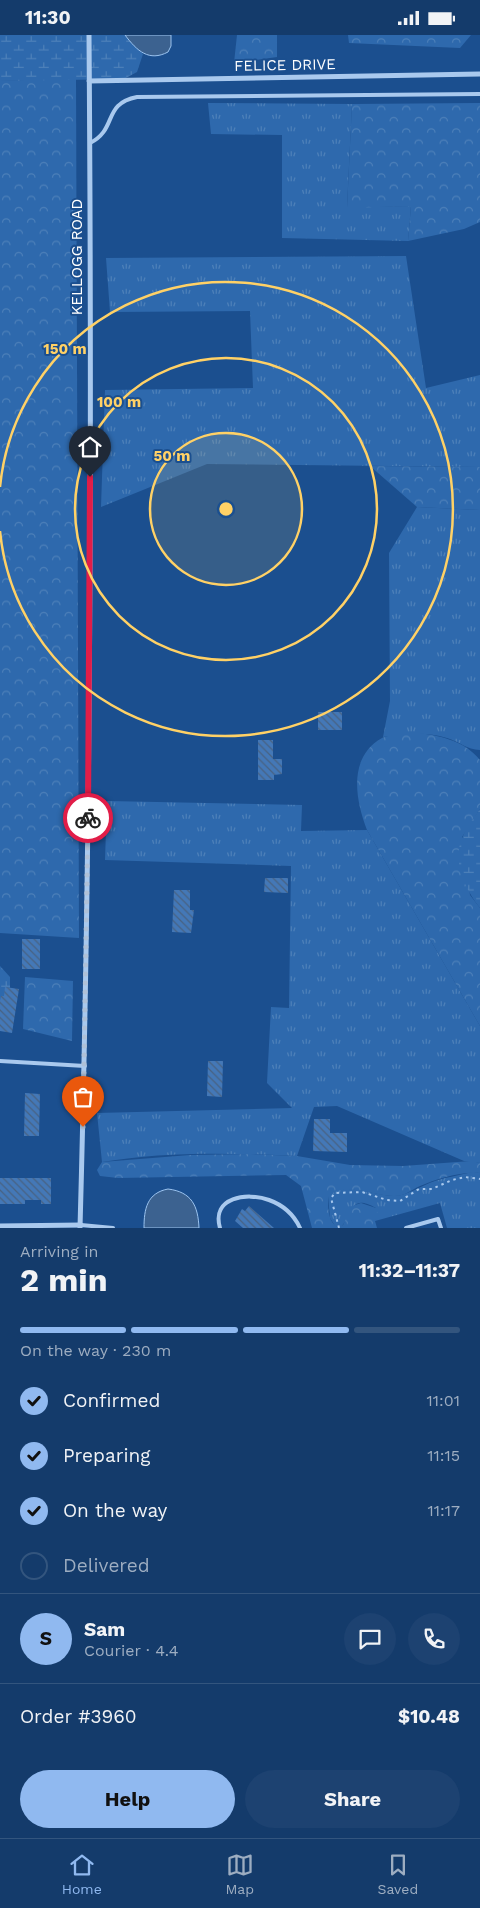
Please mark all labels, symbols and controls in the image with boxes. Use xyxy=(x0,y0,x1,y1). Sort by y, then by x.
text: 11:30 xyxy=(25,6,71,29)
street label: FELICE DRIVE xyxy=(234,55,336,75)
street label: KELLOGG ROAD xyxy=(68,199,86,315)
text: 150 m xyxy=(43,340,87,358)
text: 100 m xyxy=(97,393,141,411)
pin xyxy=(69,426,111,477)
icon: home xyxy=(76,433,104,461)
text: 50 m xyxy=(154,447,190,465)
centre of rings xyxy=(217,500,235,518)
courier xyxy=(63,793,113,843)
icon: bike xyxy=(74,804,102,832)
pin xyxy=(62,1076,104,1127)
icon: bag xyxy=(69,1083,97,1111)
text: Arriving in xyxy=(20,1242,98,1261)
text: 11:32–11:37 xyxy=(359,1259,460,1282)
text: 2 min xyxy=(20,1261,108,1299)
text: On the way · 230 m xyxy=(20,1341,171,1360)
icon: check xyxy=(20,1387,48,1415)
text: Confirmed xyxy=(63,1389,160,1412)
text: 11:01 xyxy=(427,1391,460,1410)
icon: check xyxy=(20,1442,48,1470)
text: Preparing xyxy=(63,1444,150,1467)
text: 11:15 xyxy=(427,1446,460,1465)
icon: check xyxy=(20,1497,48,1525)
text: On the way xyxy=(63,1499,167,1522)
text: 11:17 xyxy=(428,1501,460,1520)
text: Delivered xyxy=(63,1554,150,1577)
button: chat xyxy=(344,1613,396,1665)
button: phone xyxy=(408,1613,460,1665)
text: Sam xyxy=(84,1618,125,1641)
text: S xyxy=(40,1627,52,1650)
text: Courier · 4.4 xyxy=(84,1641,179,1660)
text: Order #3960 xyxy=(20,1705,137,1728)
text: $10.48 xyxy=(398,1705,460,1728)
button: Help xyxy=(20,1770,235,1828)
button: Share xyxy=(245,1770,460,1828)
tab: Home xyxy=(62,1851,102,1897)
tab: Map xyxy=(225,1851,254,1897)
tab: Saved xyxy=(378,1851,418,1897)

